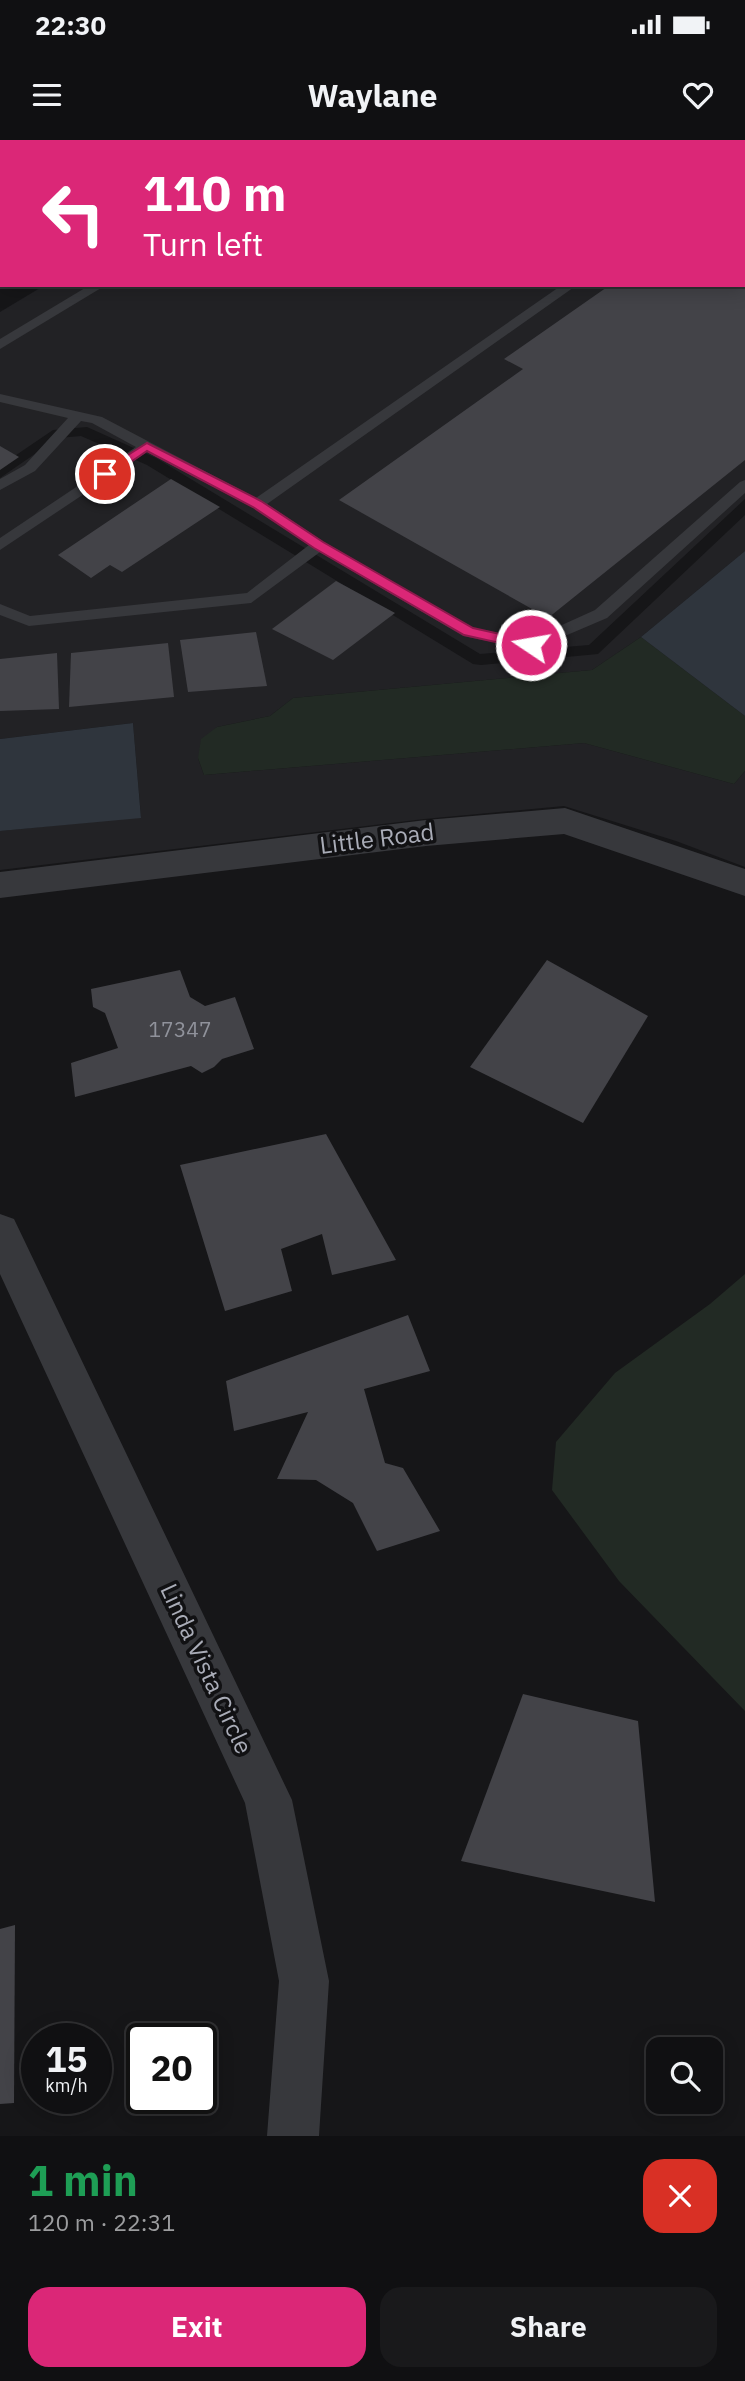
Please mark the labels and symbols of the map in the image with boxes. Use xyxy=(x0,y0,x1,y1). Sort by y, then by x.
pin xyxy=(75,444,135,504)
position arrow xyxy=(494,608,568,682)
street label: Little Road xyxy=(318,815,436,861)
house number: 17347 xyxy=(149,1015,212,1043)
street label: Linda Vista Circle xyxy=(153,1578,260,1759)
speed limit sign: 20 xyxy=(126,2023,217,2114)

